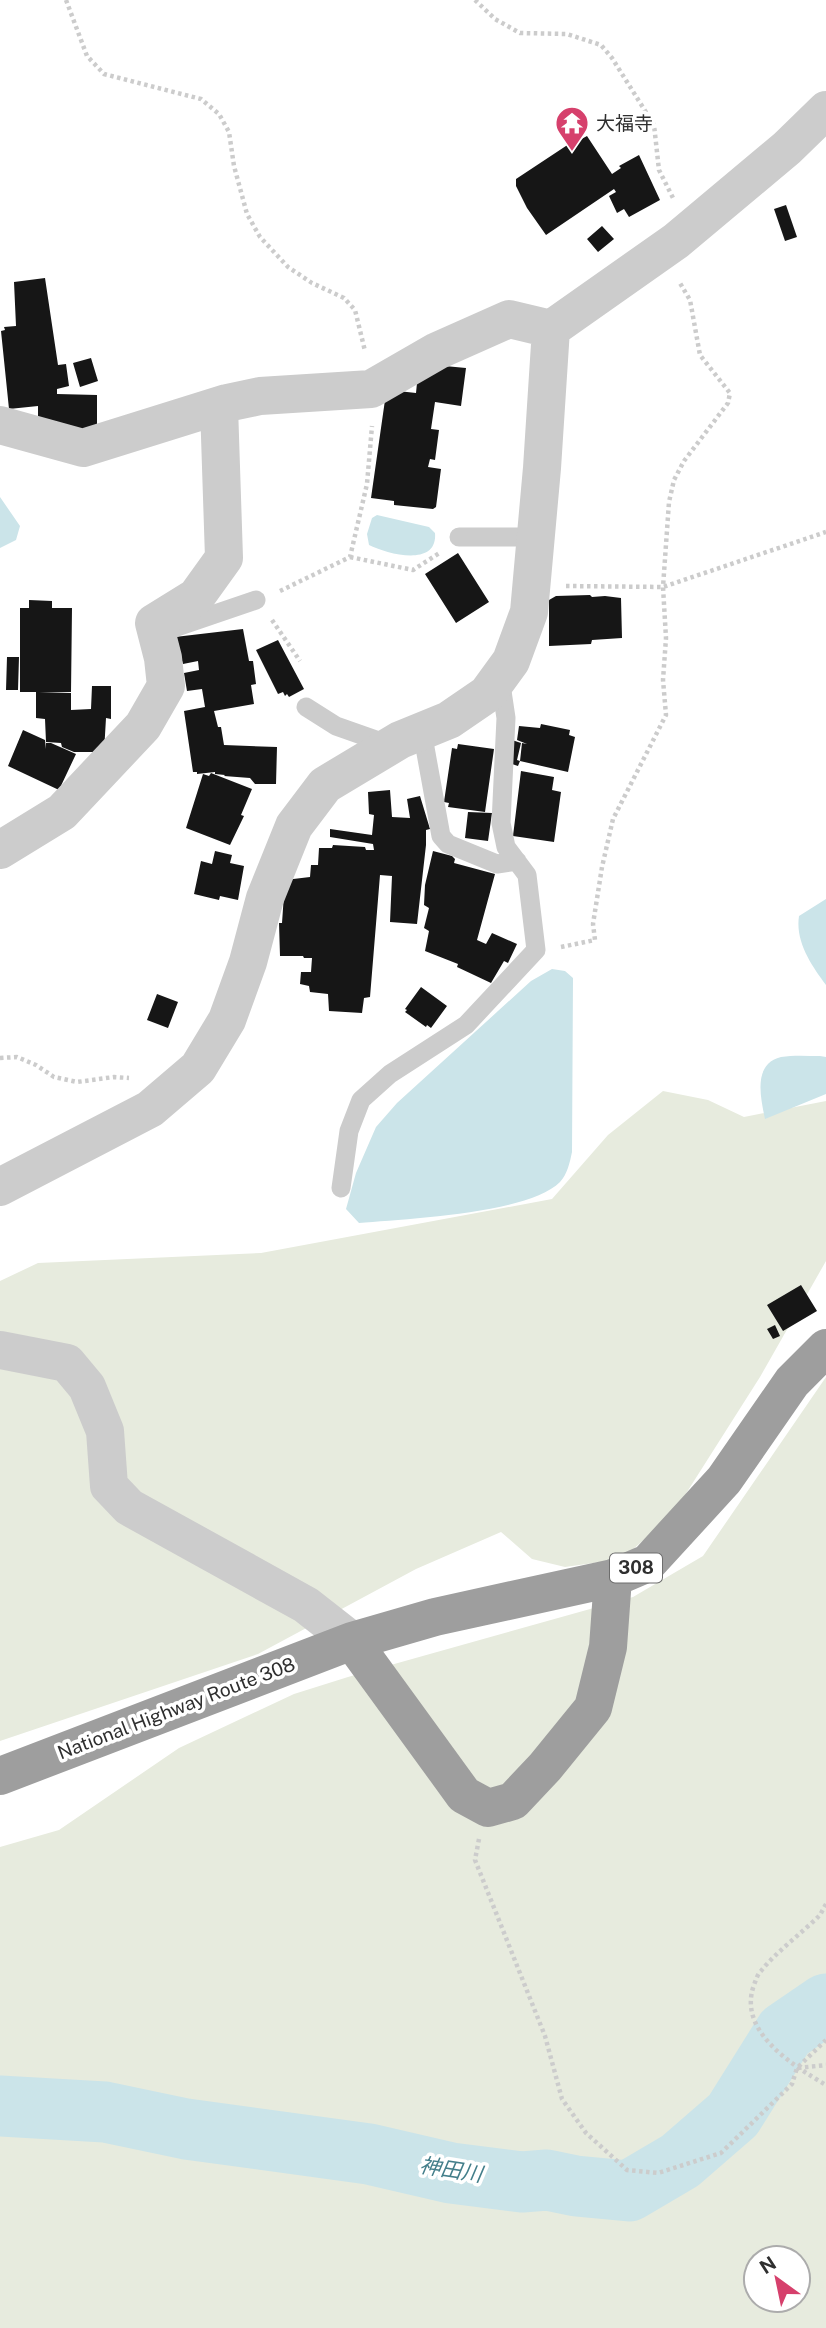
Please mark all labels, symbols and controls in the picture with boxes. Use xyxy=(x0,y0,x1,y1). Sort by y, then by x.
temple icon: 大福寺 xyxy=(553,104,591,153)
place label: 大福寺 xyxy=(596,112,653,134)
road number: 308 xyxy=(610,1554,662,1582)
street label: National Highway Route 308 xyxy=(54,1652,298,1764)
water label: 神田川 xyxy=(418,2152,486,2187)
north arrow xyxy=(742,2244,812,2314)
text: N xyxy=(756,2251,780,2278)

